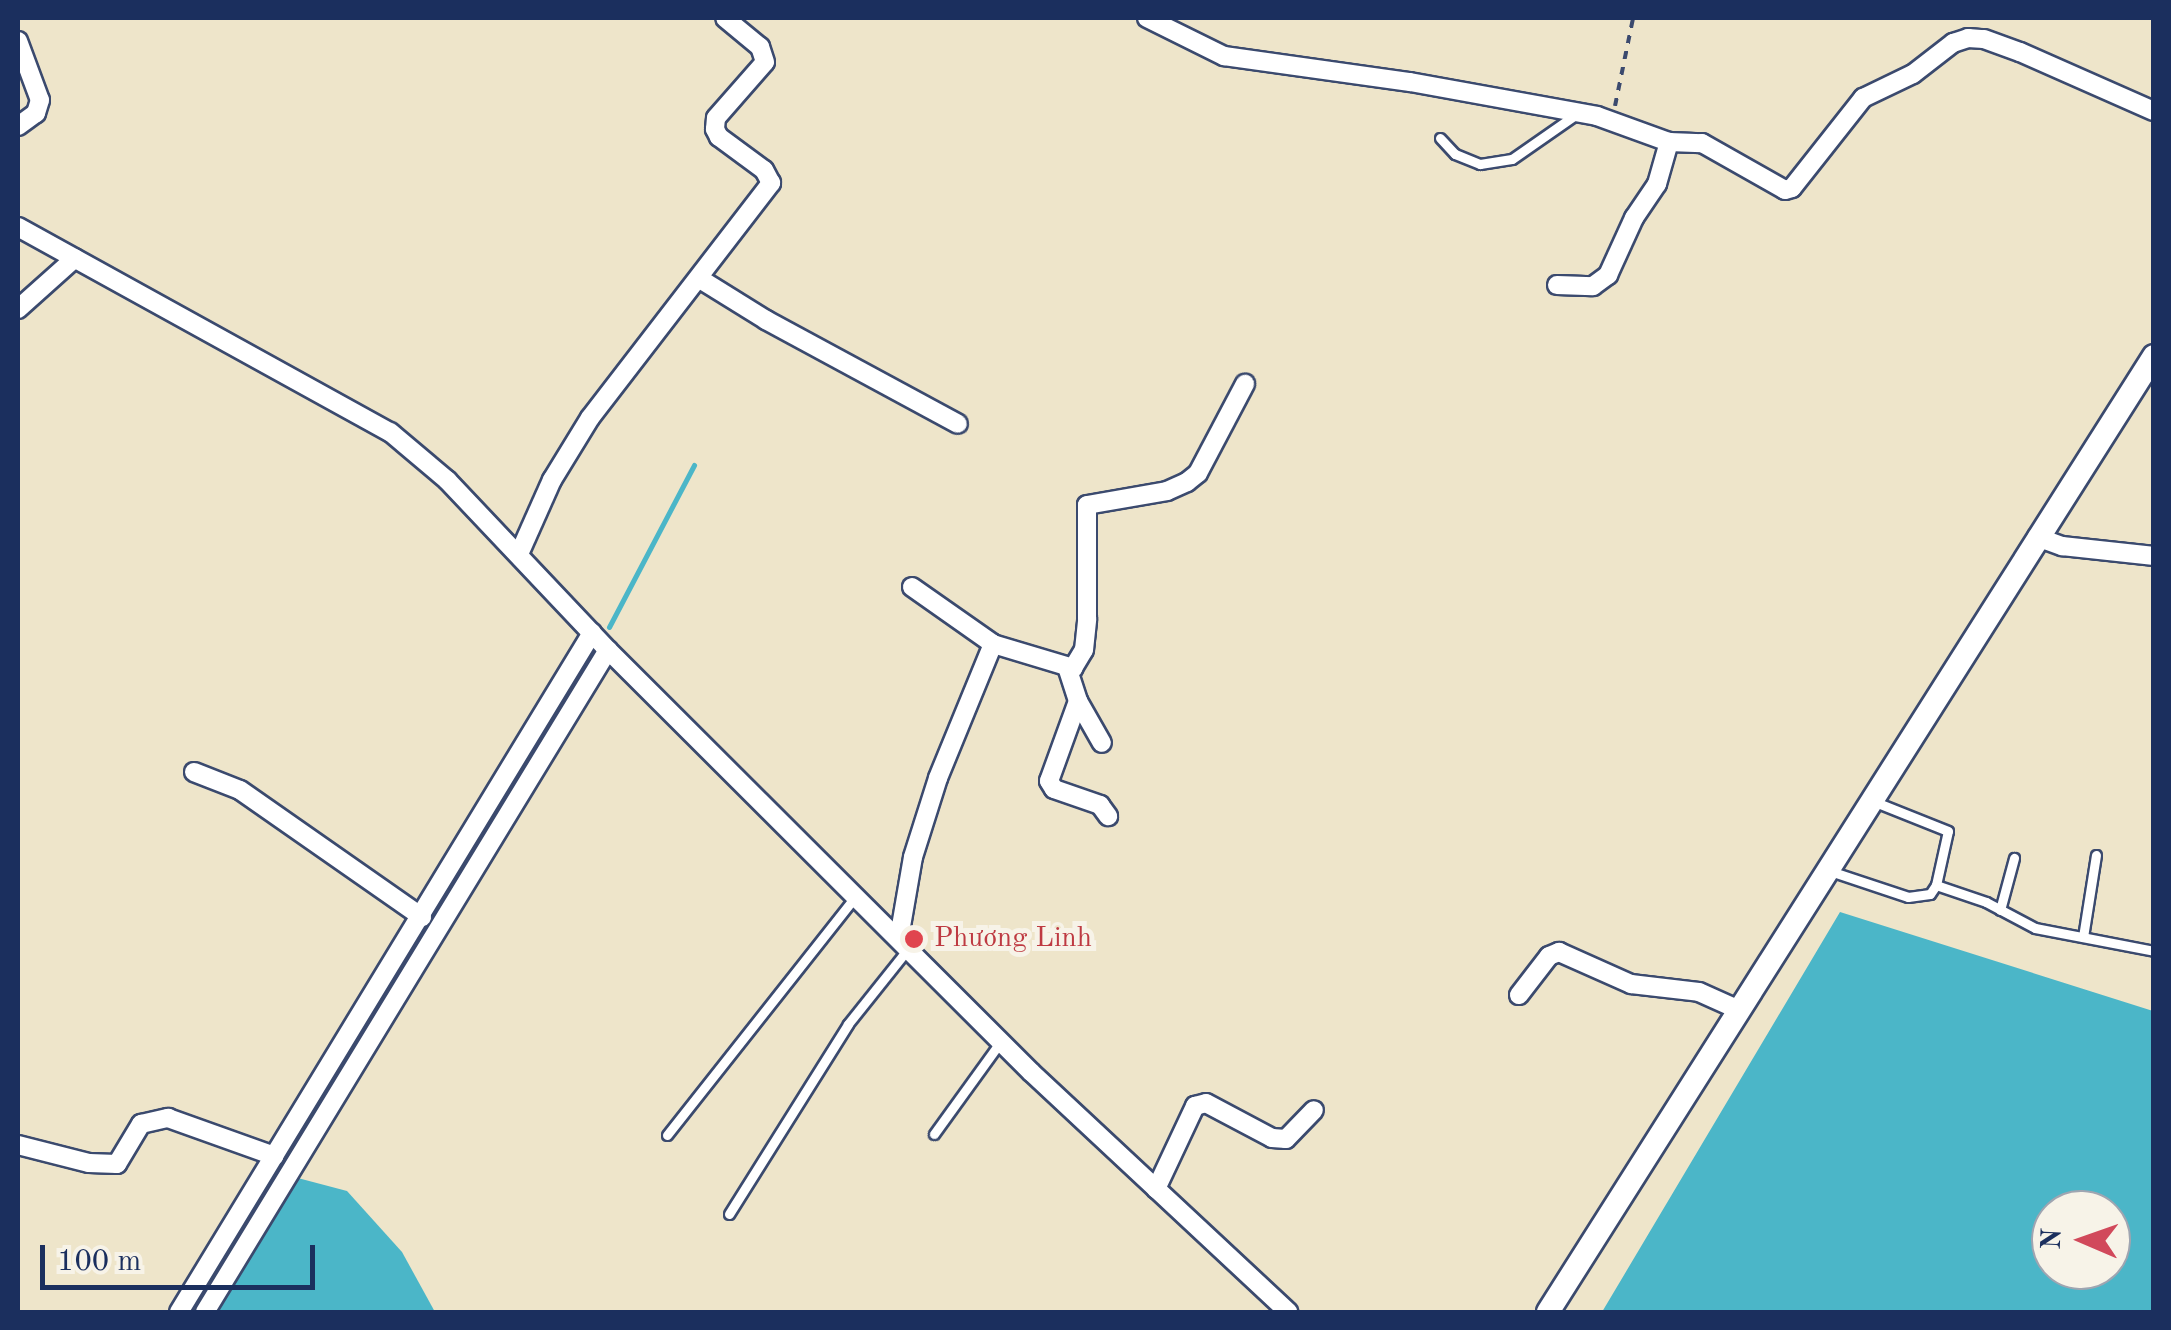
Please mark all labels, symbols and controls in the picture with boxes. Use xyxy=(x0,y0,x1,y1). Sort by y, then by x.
place label: Phương Linh xyxy=(934,922,1092,956)
marker: Phương Linh xyxy=(903,928,925,950)
north arrow xyxy=(2031,1190,2131,1290)
scale bar xyxy=(45,1225,320,1287)
text: N xyxy=(2039,1228,2067,1250)
text: 100 m xyxy=(57,1247,141,1277)

